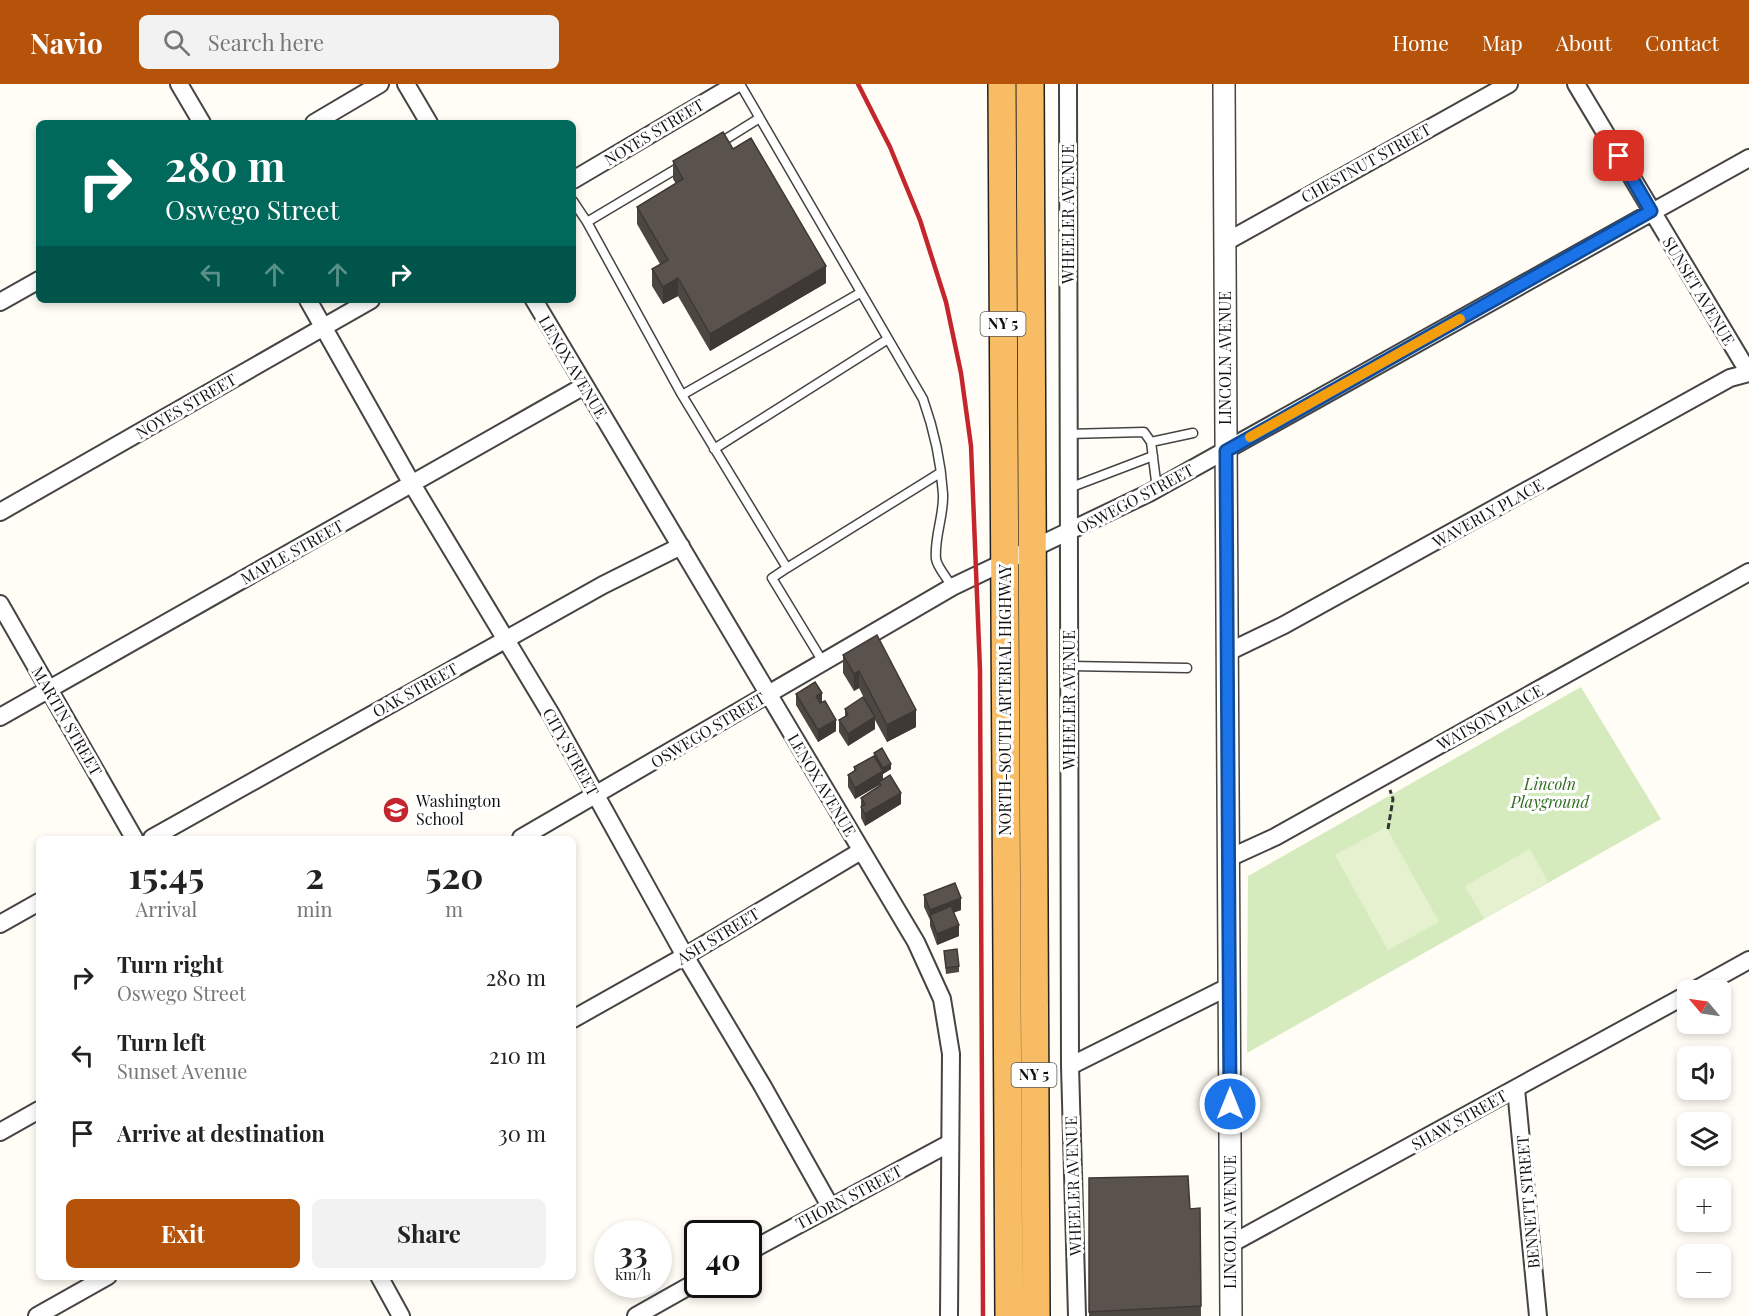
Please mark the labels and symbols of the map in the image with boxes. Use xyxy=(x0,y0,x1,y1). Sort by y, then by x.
street label: NOYES STREET xyxy=(600,93,708,170)
street label: CHESTNUT STREET xyxy=(1297,118,1435,207)
pin xyxy=(1593,130,1644,181)
street label: WHEELER AVENUE xyxy=(1057,144,1078,285)
street label: SUNSET AVENUE xyxy=(1659,232,1740,349)
street label: LINCOLN AVENUE xyxy=(1214,291,1235,425)
street label: LENOX AVENUE xyxy=(534,312,612,422)
road number: NY 5 xyxy=(980,312,1026,336)
street label: NOYES STREET xyxy=(132,368,240,443)
street label: OSWEGO STREET xyxy=(1072,459,1197,538)
street label: WAVERLY PLACE xyxy=(1428,473,1547,552)
street label: MAPLE STREET xyxy=(237,515,347,589)
street label: NORTH-SOUTH ARTERIAL HIGHWAY xyxy=(994,564,1015,836)
street label: WHEELER AVENUE xyxy=(1058,630,1079,771)
street label: OAK STREET xyxy=(368,658,461,722)
street label: MARTIN STREET xyxy=(28,662,107,779)
street label: WATSON PLACE xyxy=(1432,679,1546,755)
street label: OSWEGO STREET xyxy=(647,687,769,772)
street label: CITY STREET xyxy=(539,704,604,800)
street label: LENOX AVENUE xyxy=(783,730,861,840)
park label: Lincoln Playground xyxy=(1510,773,1591,812)
place label: Washington School xyxy=(415,790,501,829)
school or university icon: Washington School xyxy=(381,795,411,825)
street label: ASH STREET xyxy=(672,903,763,969)
north arrow xyxy=(1677,980,1731,1034)
road number: NY 5 xyxy=(1012,1063,1056,1087)
position arrow xyxy=(1198,1072,1262,1136)
street label: SHAW STREET xyxy=(1407,1085,1510,1155)
street label: WHEELER AVENUE xyxy=(1060,1116,1085,1257)
street label: BENNETT STREET xyxy=(1511,1134,1544,1270)
street label: LINCOLN AVENUE xyxy=(1219,1155,1240,1289)
street label: THORN STREET xyxy=(792,1160,906,1233)
speed limit sign: 40 xyxy=(684,1220,762,1298)

